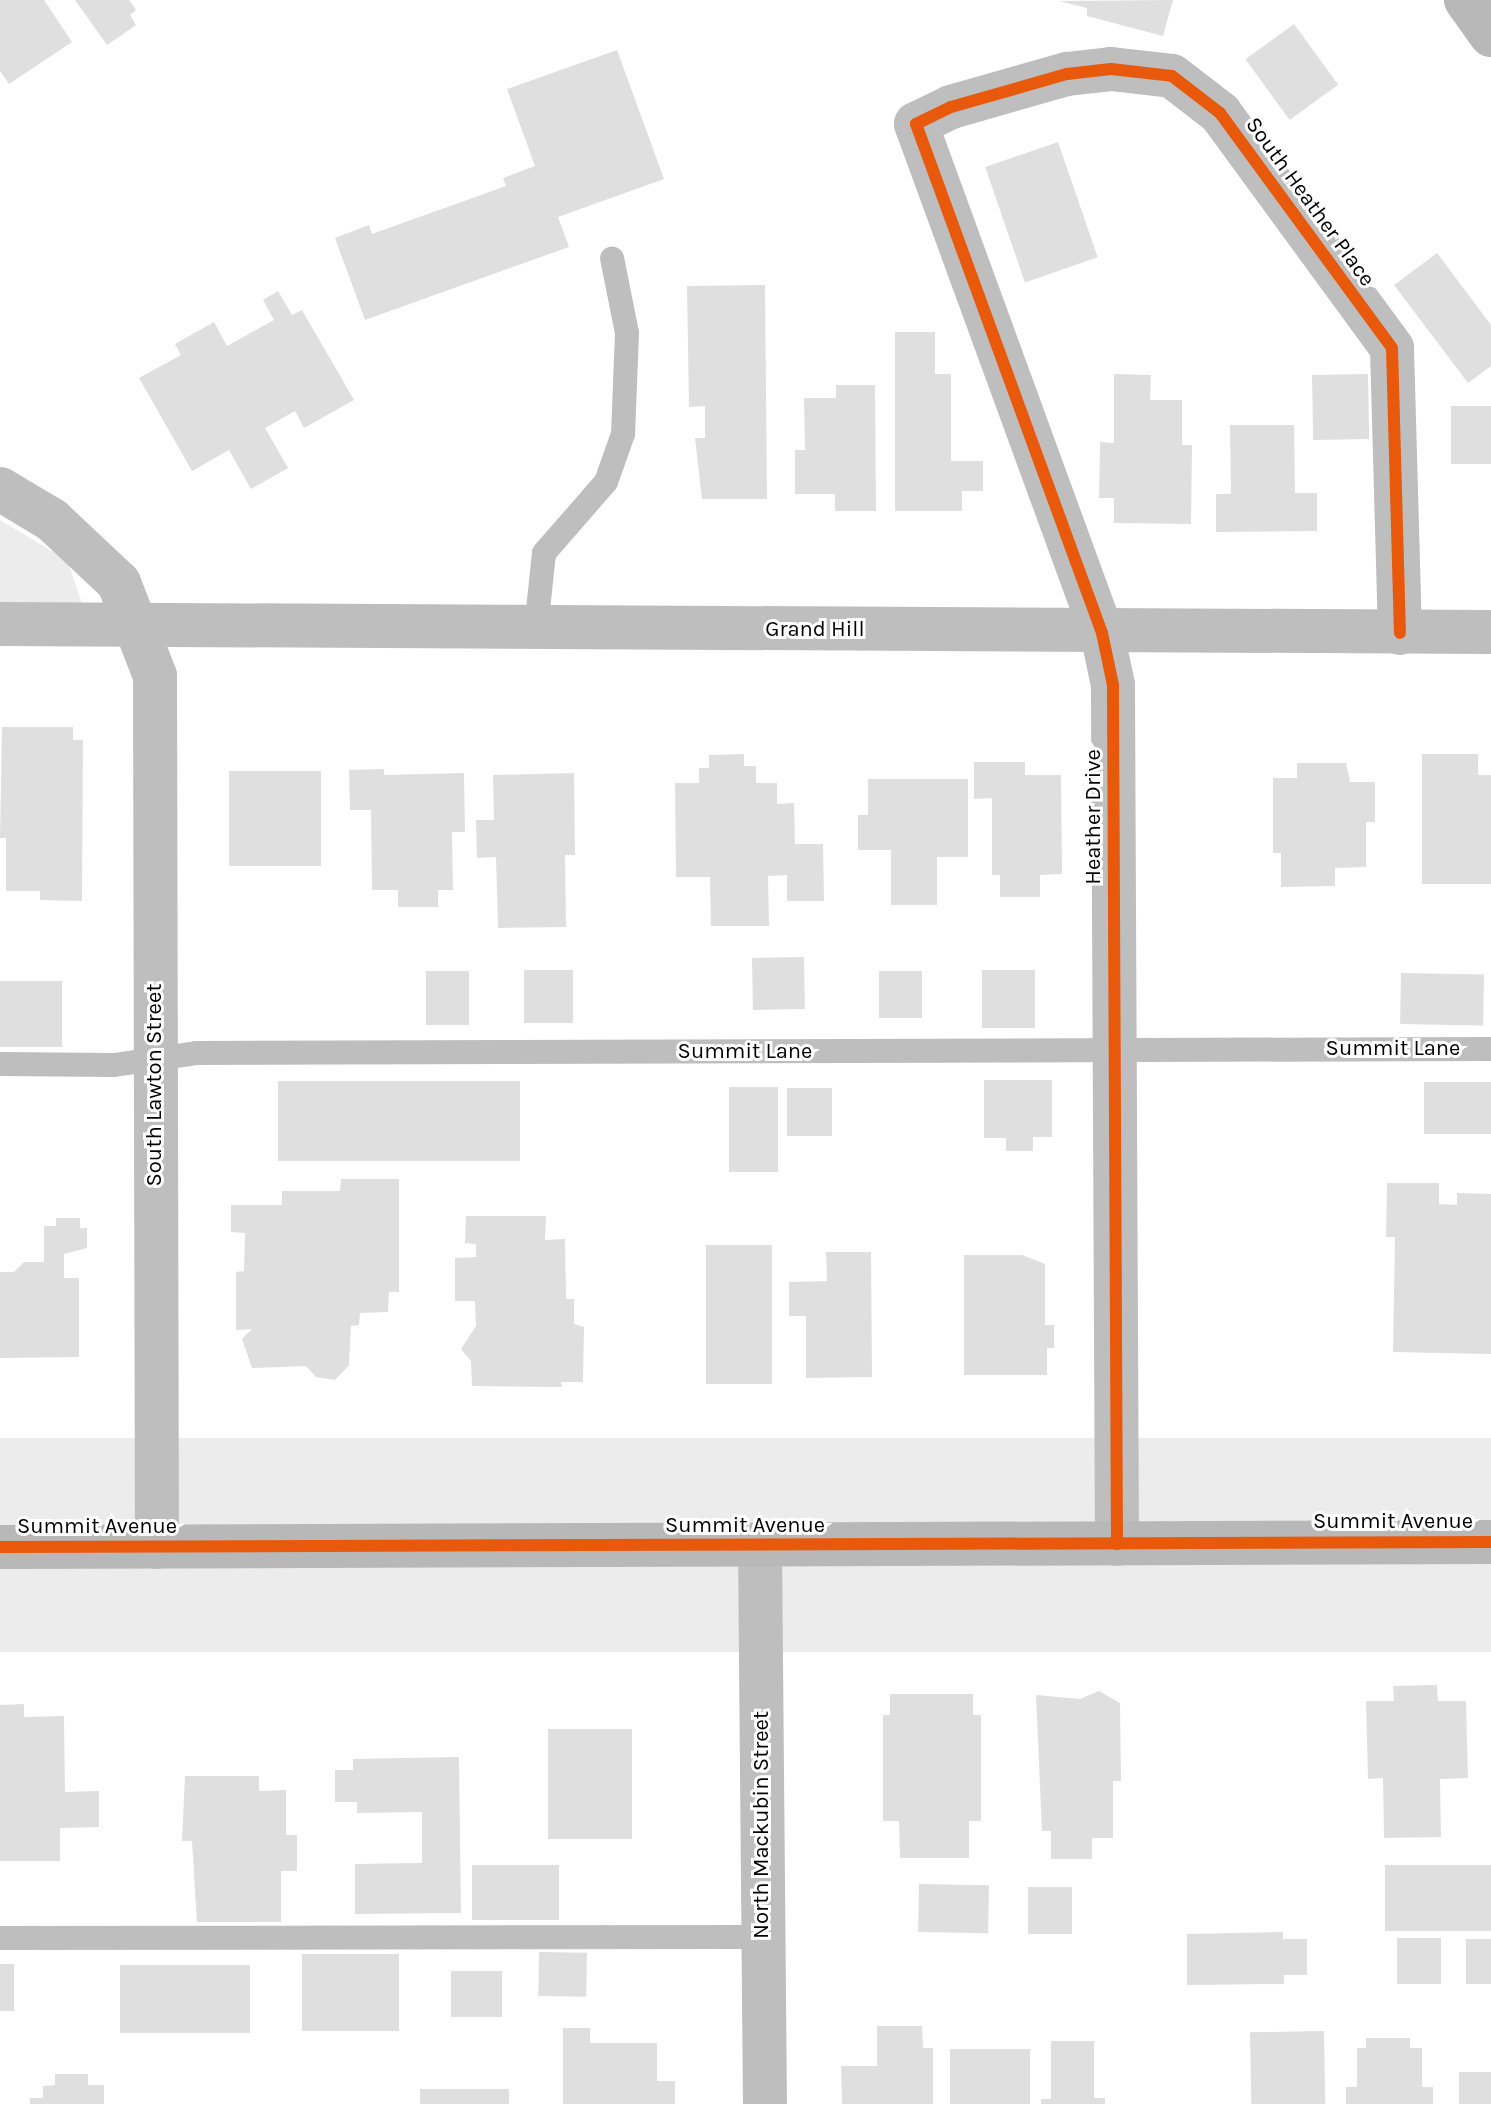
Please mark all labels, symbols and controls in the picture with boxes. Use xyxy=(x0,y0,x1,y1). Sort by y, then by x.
street label: South Heather Place xyxy=(1240,112,1380,292)
street label: Grand Hill xyxy=(765,617,865,643)
street label: Heather Drive xyxy=(1081,749,1107,885)
street label: South Lawton Street xyxy=(142,984,168,1186)
street label: Summit Lane xyxy=(1326,1036,1460,1062)
street label: Summit Lane xyxy=(678,1039,812,1065)
street label: Summit Avenue xyxy=(1313,1509,1473,1535)
street label: Summit Avenue xyxy=(665,1513,825,1539)
street label: Summit Avenue xyxy=(17,1514,177,1540)
street label: North Mackubin Street xyxy=(749,1711,775,1939)

